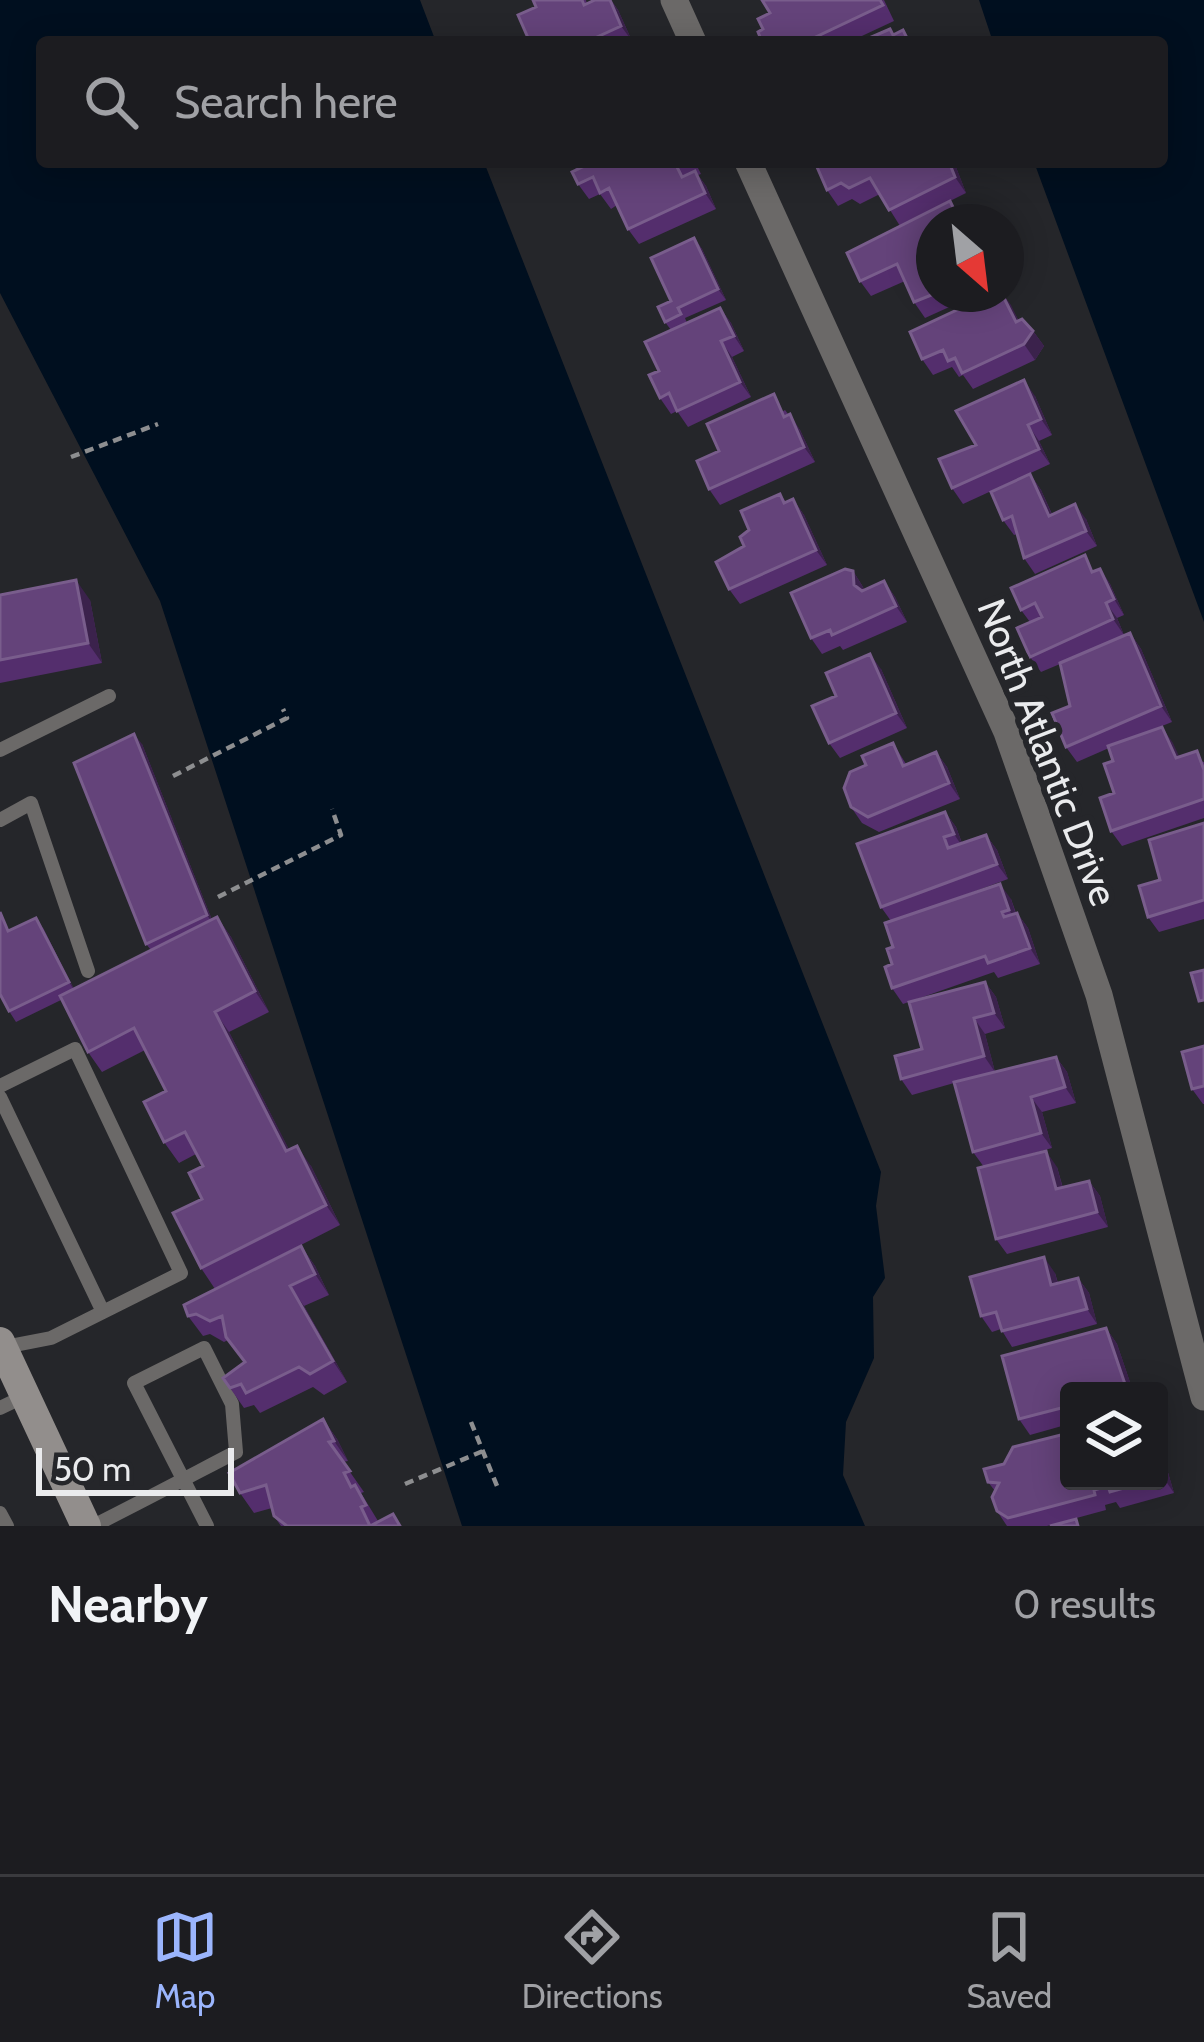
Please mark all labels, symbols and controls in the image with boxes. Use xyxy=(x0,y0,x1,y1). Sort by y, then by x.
search box xyxy=(36,36,1168,168)
icon: search xyxy=(78,69,144,135)
text: Search here xyxy=(174,75,398,129)
north arrow xyxy=(916,204,1024,312)
street label: North Atlantic Drive xyxy=(967,592,1129,912)
map controls xyxy=(1060,1382,1168,1490)
button: layers xyxy=(1060,1382,1168,1490)
scale bar xyxy=(36,1442,234,1495)
text: 50 m xyxy=(54,1449,131,1489)
text: Nearby xyxy=(48,1573,208,1635)
text: 0 results xyxy=(1013,1580,1156,1628)
tab: Map xyxy=(152,1904,218,2016)
tab: Directions xyxy=(522,1904,663,2016)
tab: Saved xyxy=(966,1904,1052,2016)

